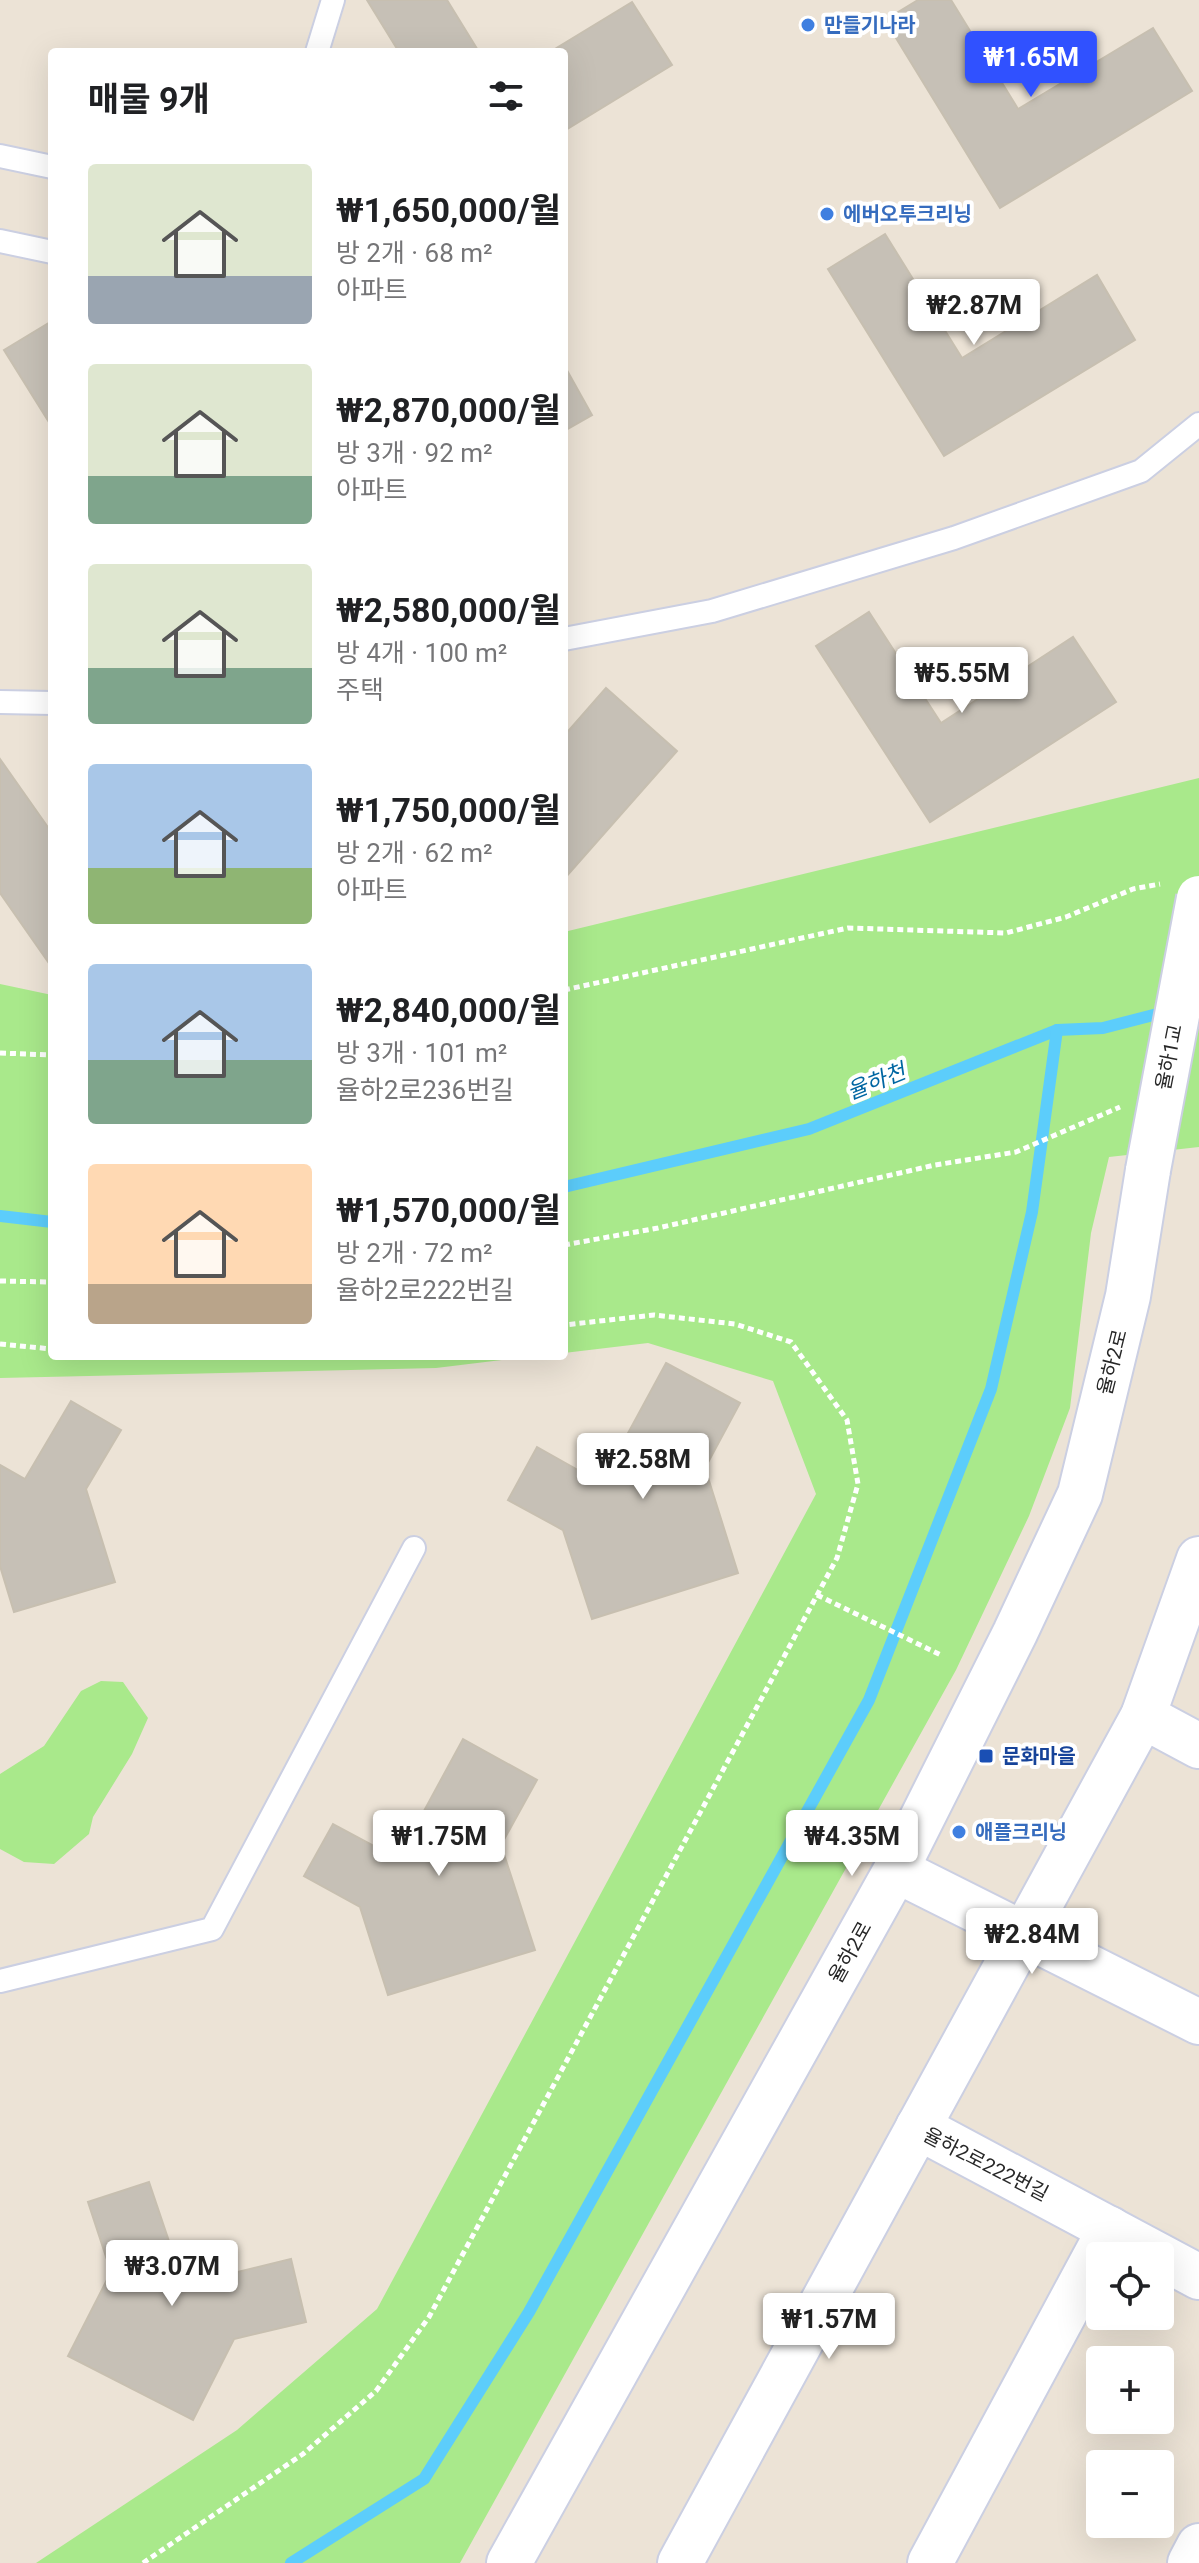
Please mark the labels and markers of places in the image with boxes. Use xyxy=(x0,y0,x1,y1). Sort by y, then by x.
place label: 만들기나라 xyxy=(824,13,916,37)
marker: 만들기나라 xyxy=(799,16,817,34)
pin: ₩1.65M xyxy=(966,31,1096,99)
place label: 에버오투크리닝 xyxy=(843,202,972,226)
marker: 에버오투크리닝 xyxy=(818,205,836,223)
pin: ₩2.87M xyxy=(909,279,1039,347)
pin: ₩5.55M xyxy=(897,647,1027,715)
pin: ₩2.58M xyxy=(578,1433,708,1501)
place label: 문화마을 xyxy=(1002,1744,1076,1768)
marker: 문화마을 xyxy=(977,1747,995,1765)
pin: ₩1.75M xyxy=(374,1810,504,1878)
pin: ₩4.35M xyxy=(787,1810,917,1878)
place label: 애플크리닝 xyxy=(975,1820,1067,1844)
marker: 애플크리닝 xyxy=(950,1823,968,1841)
pin: ₩2.84M xyxy=(967,1908,1097,1976)
pin: ₩3.07M xyxy=(107,2240,237,2308)
pin: ₩1.57M xyxy=(764,2293,894,2361)

